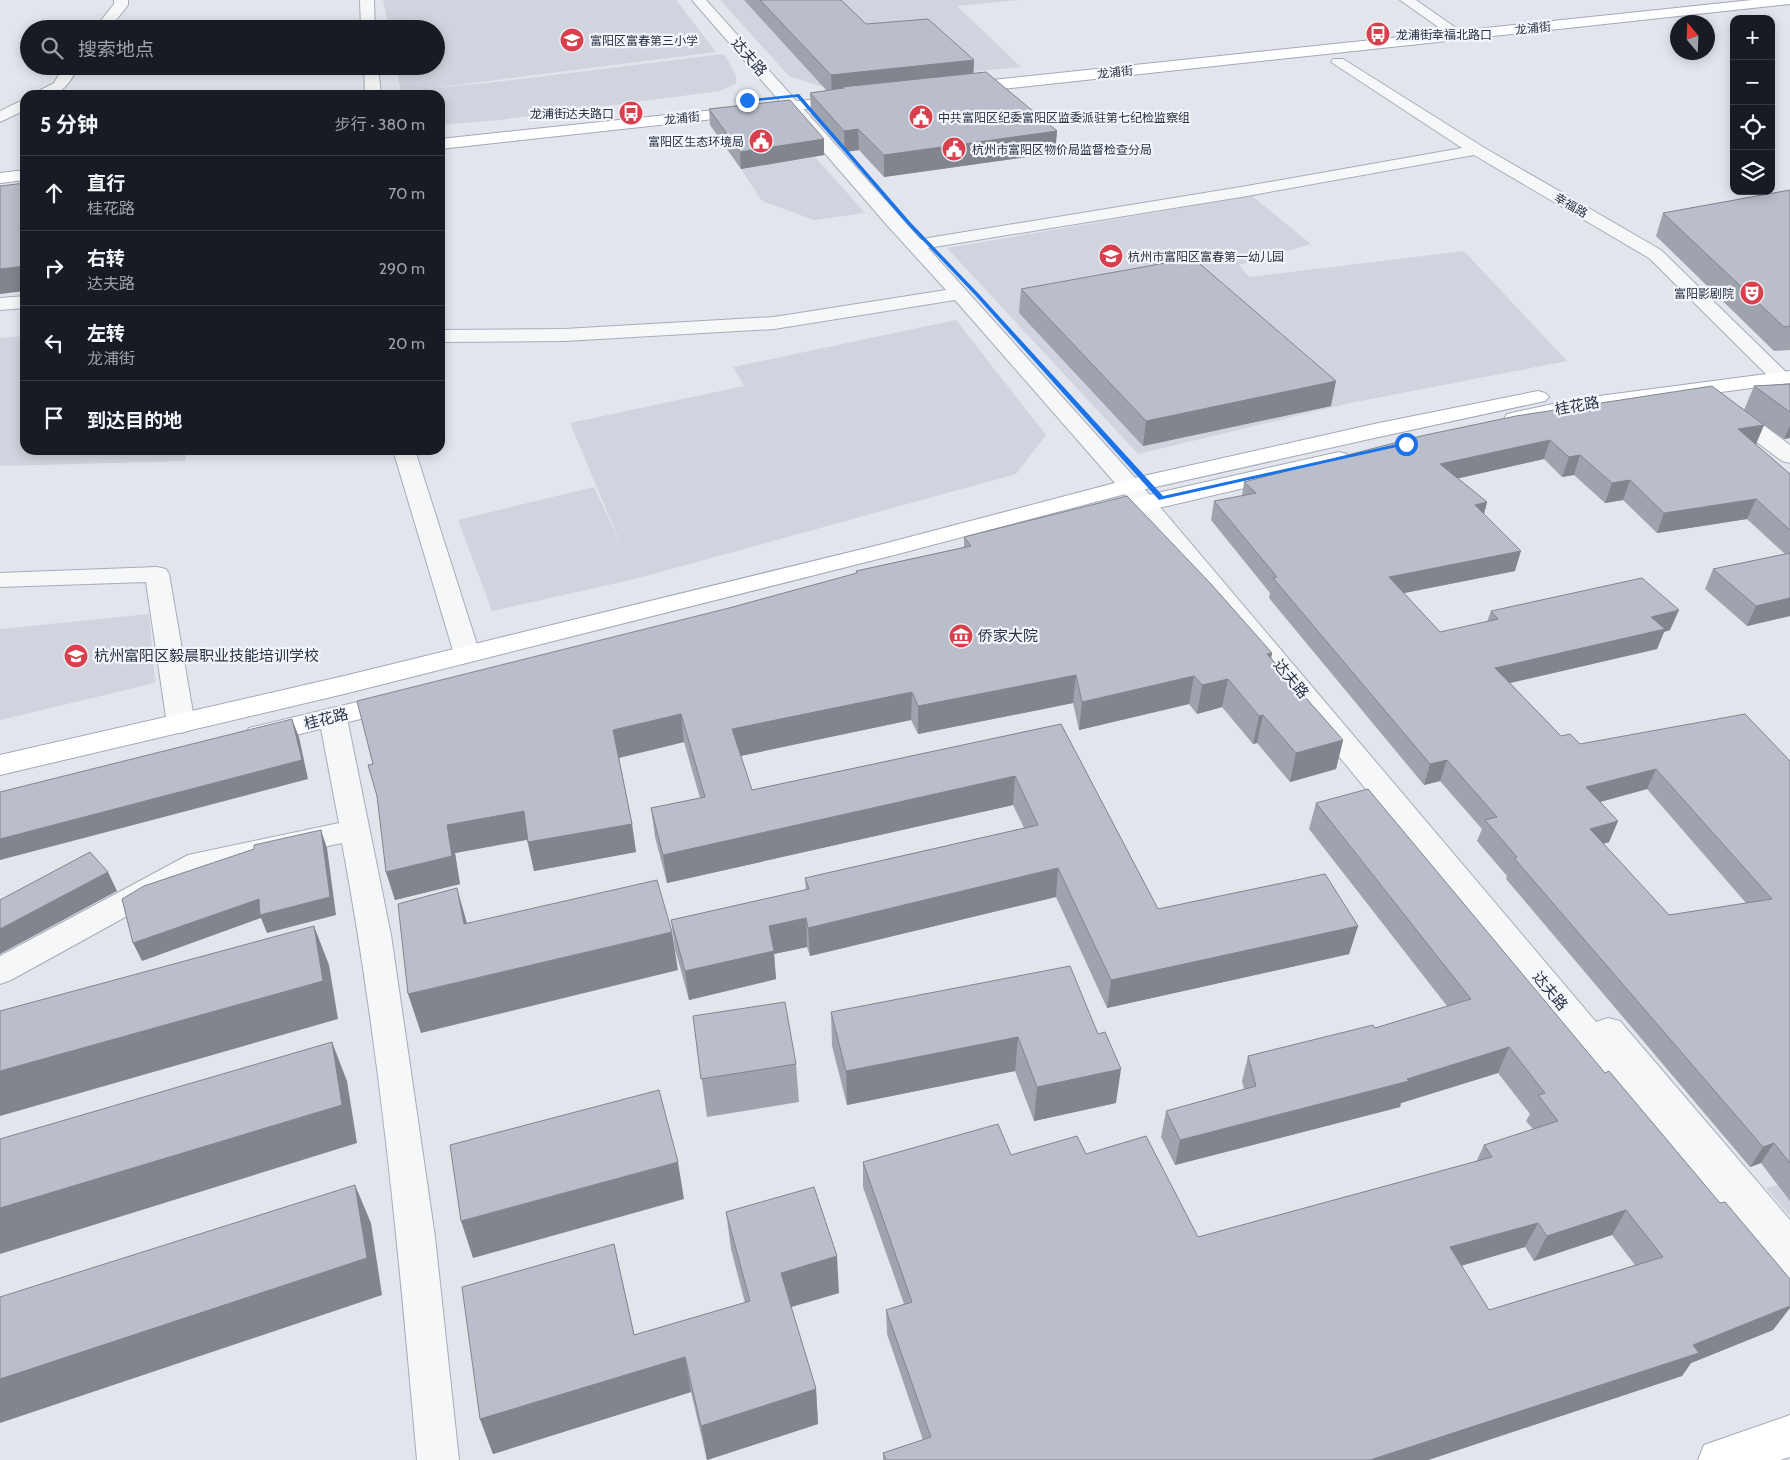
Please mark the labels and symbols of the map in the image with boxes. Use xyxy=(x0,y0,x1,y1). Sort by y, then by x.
north arrow xyxy=(1670,15,1715,60)
street label: 龙浦街 xyxy=(1514,19,1552,37)
bus stop icon: 龙浦街幸福北路口 xyxy=(1365,21,1391,47)
school or university icon: 富阳区富春第三小学 xyxy=(559,27,585,53)
place label: 龙浦街幸福北路口 xyxy=(1396,27,1492,42)
place label: 富阳区富春第三小学 xyxy=(590,33,698,48)
street label: 达夫路 xyxy=(727,34,771,80)
street label: 龙浦街 xyxy=(1096,63,1134,81)
route end xyxy=(736,89,759,112)
bus stop icon: 龙浦街达夫路口 xyxy=(618,100,644,126)
public building icon: 中共富阳区纪委富阳区监委派驻第七纪检监察组 xyxy=(908,104,934,130)
place label: 龙浦街达夫路口 xyxy=(530,106,614,121)
street label: 龙浦街 xyxy=(663,109,701,127)
place label: 中共富阳区纪委富阳区监委派驻第七纪检监察组 xyxy=(938,110,1190,125)
public building icon: 富阳区生态环境局 xyxy=(748,128,774,154)
place label: 富阳区生态环境局 xyxy=(648,134,744,149)
public building icon: 杭州市富阳区物价局监督检查分局 xyxy=(941,136,967,162)
place label: 杭州市富阳区物价局监督检查分局 xyxy=(972,142,1152,157)
street label: 幸福路 xyxy=(1552,190,1590,220)
school or university icon: 杭州市富阳区富春第一幼儿园 xyxy=(1098,243,1124,269)
place label: 杭州市富阳区富春第一幼儿园 xyxy=(1128,249,1284,264)
theatre icon: 富阳影剧院 xyxy=(1739,280,1765,306)
place label: 富阳影剧院 xyxy=(1674,286,1734,301)
street label: 桂花路 xyxy=(1553,393,1601,419)
route start xyxy=(1395,433,1418,456)
museum icon: 侨家大院 xyxy=(948,623,974,649)
place label: 侨家大院 xyxy=(978,627,1038,645)
school or university icon: 杭州富阳区毅晨职业技能培训学校 xyxy=(63,643,89,669)
place label: 杭州富阳区毅晨职业技能培训学校 xyxy=(94,647,319,665)
street label: 达夫路 xyxy=(1270,656,1312,702)
street label: 桂花路 xyxy=(302,705,350,733)
street label: 达夫路 xyxy=(1529,968,1571,1014)

